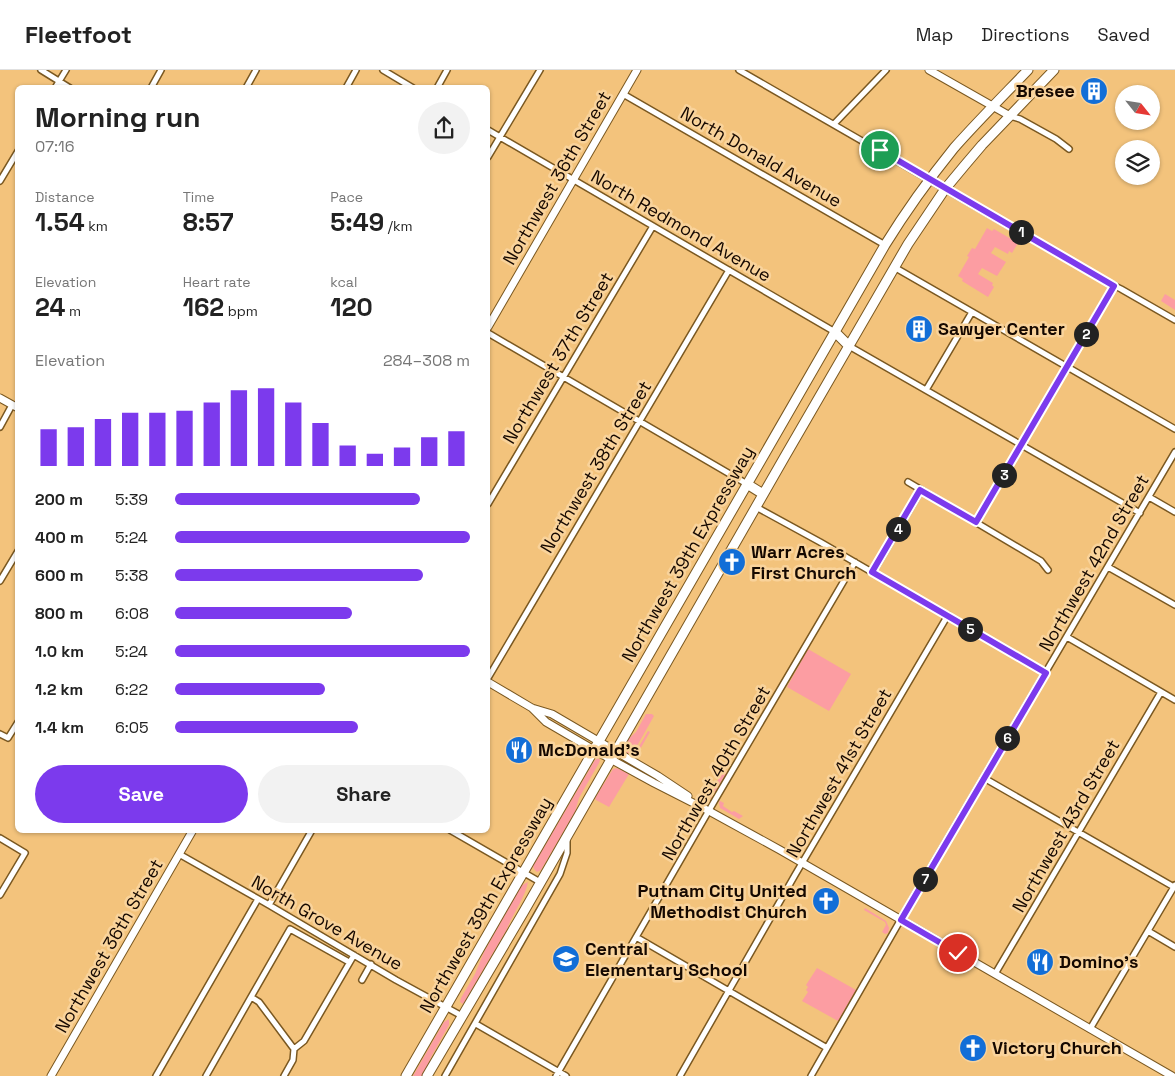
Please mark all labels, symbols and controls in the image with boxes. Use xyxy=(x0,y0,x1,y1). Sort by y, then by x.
text: Fleetfoot xyxy=(25,19,132,50)
text: Map xyxy=(916,23,953,46)
text: Directions xyxy=(981,23,1070,46)
text: Saved xyxy=(1098,23,1150,46)
building icon: Bresee xyxy=(1079,76,1109,106)
place label: Bresee xyxy=(1016,79,1075,102)
north arrow xyxy=(1115,85,1160,130)
map controls xyxy=(1115,85,1160,185)
street label: Northwest 36th Street xyxy=(497,87,616,269)
text: Morning run xyxy=(35,99,200,135)
street label: North Donald Avenue xyxy=(677,101,846,212)
button: share xyxy=(418,102,470,154)
pin xyxy=(859,129,901,171)
text: 07:16 xyxy=(35,136,75,157)
icon: arrive xyxy=(866,136,894,164)
button: layers xyxy=(1115,140,1160,185)
street label: North Redmond Avenue xyxy=(587,164,776,287)
text: Distance xyxy=(35,188,95,206)
text: Time xyxy=(183,188,215,206)
text: Pace xyxy=(330,188,363,206)
text: 1.54 xyxy=(35,206,85,238)
text: 8:57 xyxy=(183,206,234,238)
text: 5:49 xyxy=(330,206,384,238)
text: km xyxy=(85,217,108,235)
text: /km xyxy=(384,217,413,235)
pin: 1 xyxy=(1008,220,1034,244)
text: 1 xyxy=(1018,223,1025,241)
street label: Northwest 37th Street xyxy=(497,268,618,448)
text: Elevation xyxy=(35,273,96,291)
text: Heart rate xyxy=(183,273,251,291)
text: kcal xyxy=(330,273,357,291)
text: 24 xyxy=(35,291,65,323)
text: 162 xyxy=(183,291,224,323)
text: 120 xyxy=(330,291,373,323)
text: m xyxy=(65,302,81,320)
text: bpm xyxy=(224,302,258,320)
building icon: Sawyer Center xyxy=(904,314,934,344)
place label: Sawyer Center xyxy=(938,317,1065,340)
pin: 2 xyxy=(1074,322,1098,346)
text: 2 xyxy=(1082,325,1091,343)
text: Elevation xyxy=(35,350,105,371)
text: 284–308 m xyxy=(383,350,470,371)
street label: Northwest 38th Street xyxy=(535,376,656,557)
street label: Northwest 39th Expressway xyxy=(616,442,759,666)
pin: 3 xyxy=(992,462,1016,488)
text: 3 xyxy=(1000,466,1009,484)
street label: Northwest 42nd Street xyxy=(1033,470,1154,655)
text: 200 m xyxy=(35,489,83,510)
text: 5:39 xyxy=(115,489,148,510)
pin: 4 xyxy=(886,516,910,542)
text: 4 xyxy=(894,520,903,538)
text: 400 m xyxy=(35,527,84,548)
text: 5:24 xyxy=(115,527,148,548)
place label: Warr Acres First Church xyxy=(751,540,856,584)
church icon: Warr Acres First Church xyxy=(717,547,747,577)
text: 600 m xyxy=(35,565,83,586)
text: 5:38 xyxy=(115,565,148,586)
text: 800 m xyxy=(35,603,83,624)
text: 6:08 xyxy=(115,603,149,624)
pin: 5 xyxy=(958,616,982,642)
text: 5 xyxy=(966,620,975,638)
text: 1.0 km xyxy=(35,641,84,662)
text: 5:24 xyxy=(115,641,148,662)
text: 1.2 km xyxy=(35,679,83,700)
text: 6:22 xyxy=(115,679,148,700)
street label: Northwest 40th Street xyxy=(656,681,775,864)
street label: Northwest 41st Street xyxy=(781,684,896,862)
text: 1.4 km xyxy=(35,717,84,738)
text: 6:05 xyxy=(115,717,149,738)
pin: 6 xyxy=(994,726,1020,750)
text: 6 xyxy=(1003,729,1012,747)
restaurant icon: McDonald's xyxy=(504,735,534,765)
street label: Northwest 43rd Street xyxy=(1007,735,1125,916)
place label: McDonald's xyxy=(538,738,640,761)
button: Save xyxy=(35,765,248,823)
button: Share xyxy=(258,765,470,823)
street label: Northwest 39th Expressway xyxy=(414,793,557,1017)
street label: Northwest 36th Street xyxy=(49,855,168,1037)
pin: 7 xyxy=(912,866,938,892)
street label: North Grove Avenue xyxy=(248,870,407,975)
text: 7 xyxy=(922,870,929,888)
place label: Putnam City United Methodist Church xyxy=(637,879,807,923)
church icon: Putnam City United Methodist Church xyxy=(811,886,841,916)
pin xyxy=(937,932,979,974)
place label: Central Elementary School xyxy=(585,937,748,981)
icon: check xyxy=(944,939,972,967)
school or university icon: Central Elementary School xyxy=(551,944,581,974)
restaurant icon: Domino's xyxy=(1025,947,1055,977)
place label: Domino's xyxy=(1059,950,1138,973)
church icon: Victory Church xyxy=(958,1033,988,1063)
place label: Victory Church xyxy=(992,1036,1122,1059)

